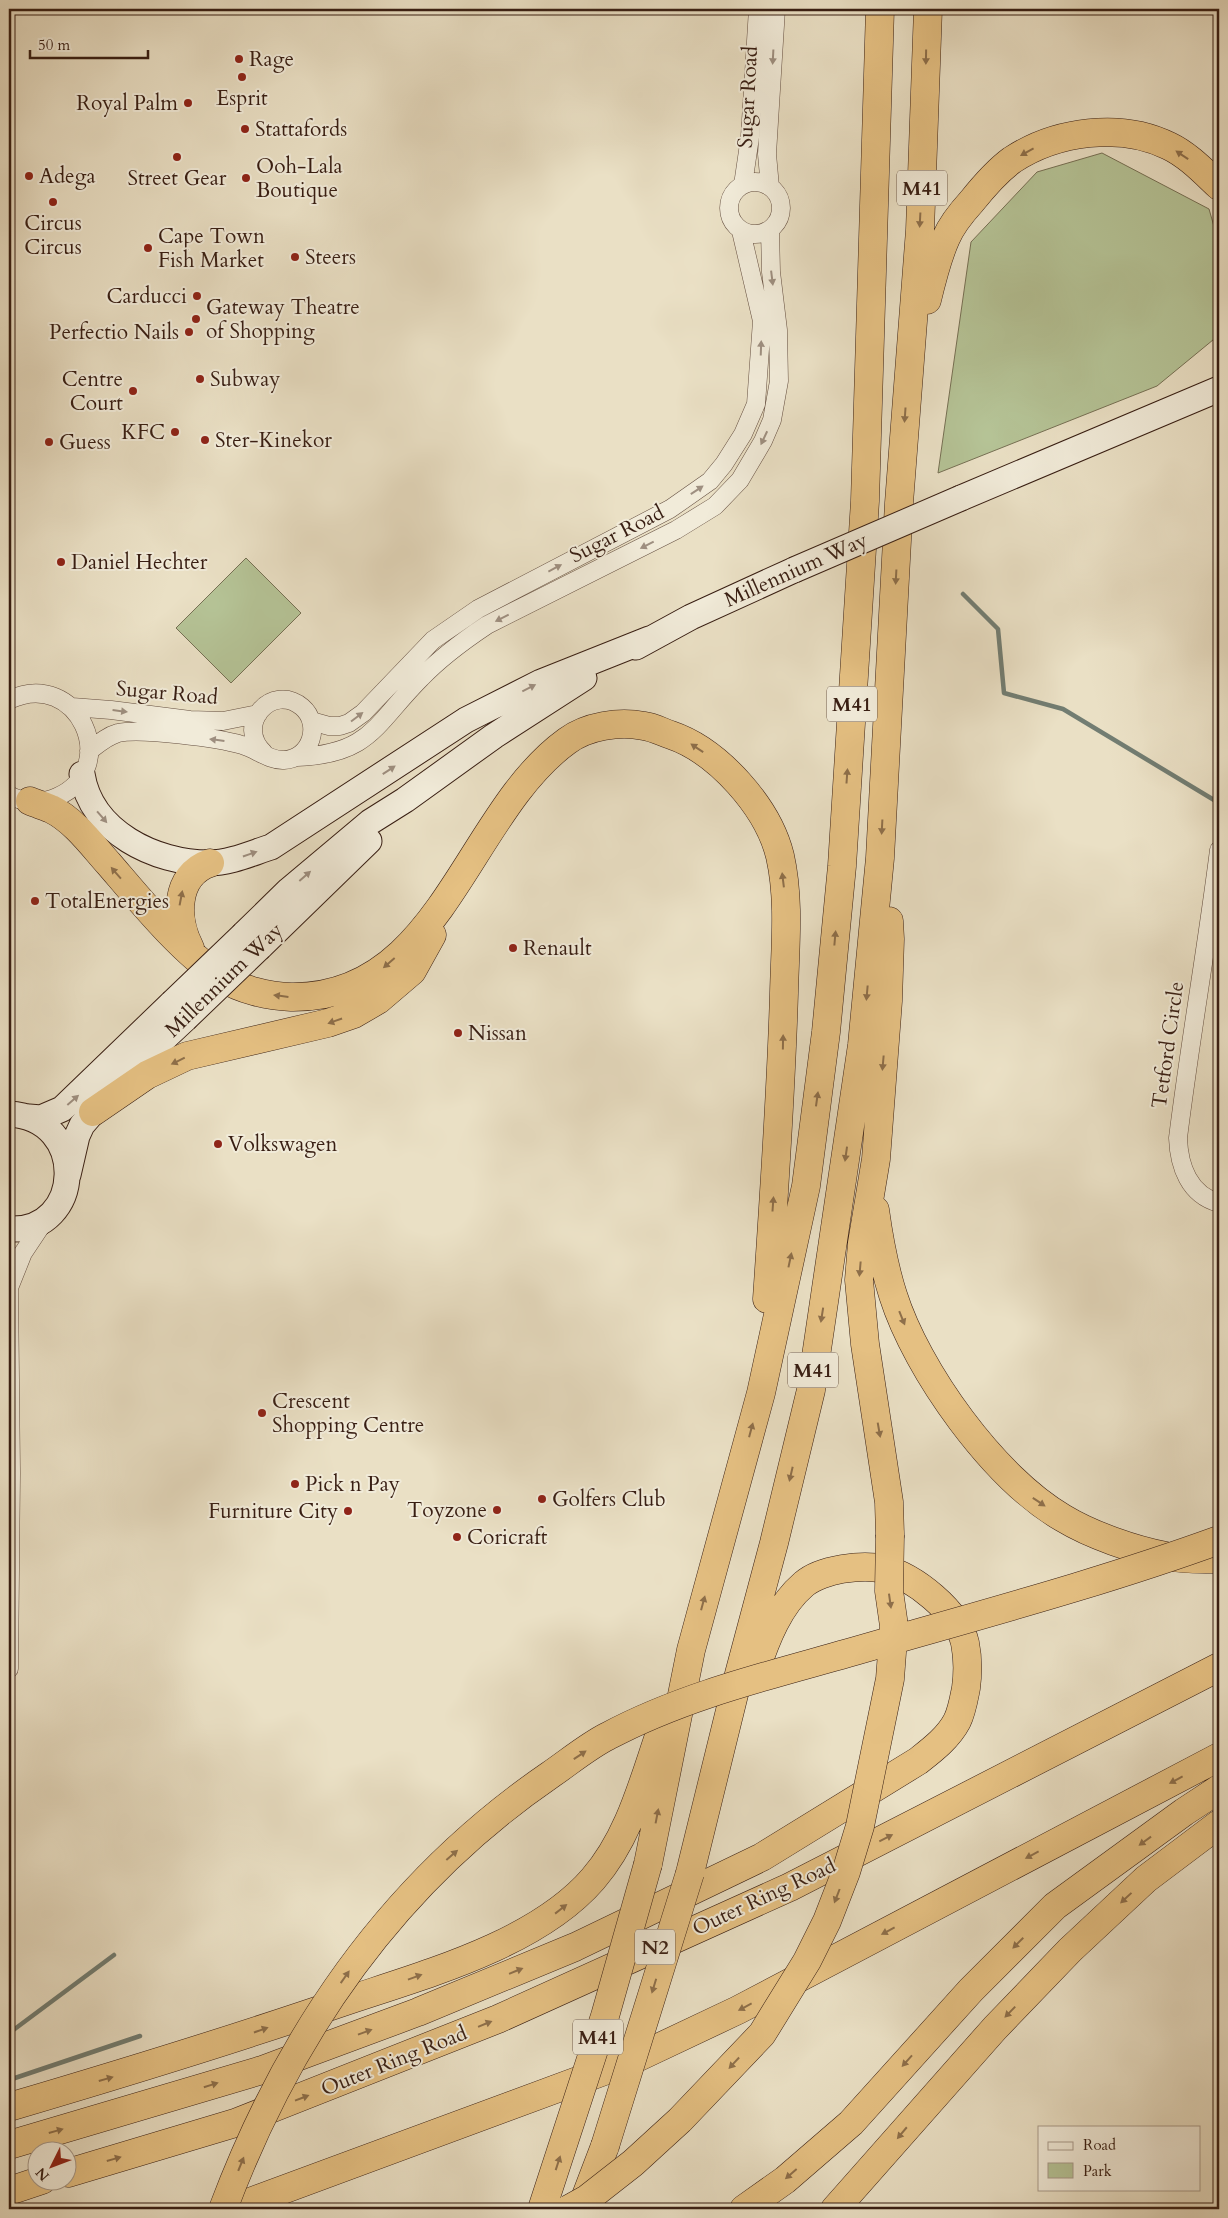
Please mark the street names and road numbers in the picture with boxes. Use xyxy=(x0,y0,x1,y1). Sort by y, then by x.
street label: Sugar Road xyxy=(731,45,765,149)
road number: M41 xyxy=(897,170,947,206)
street label: Sugar Road xyxy=(565,498,669,570)
street label: Millennium Way xyxy=(720,525,872,615)
street label: Sugar Road xyxy=(115,674,219,712)
road number: M41 xyxy=(827,686,877,722)
street label: Millennium Way xyxy=(159,916,289,1044)
street label: Tetford Circle xyxy=(1145,980,1191,1110)
road number: M41 xyxy=(788,1352,838,1388)
street label: Outer Ring Road xyxy=(688,1851,840,1943)
road number: N2 xyxy=(635,1930,675,1964)
street label: Outer Ring Road xyxy=(317,2019,471,2103)
road number: M41 xyxy=(573,2020,623,2054)

